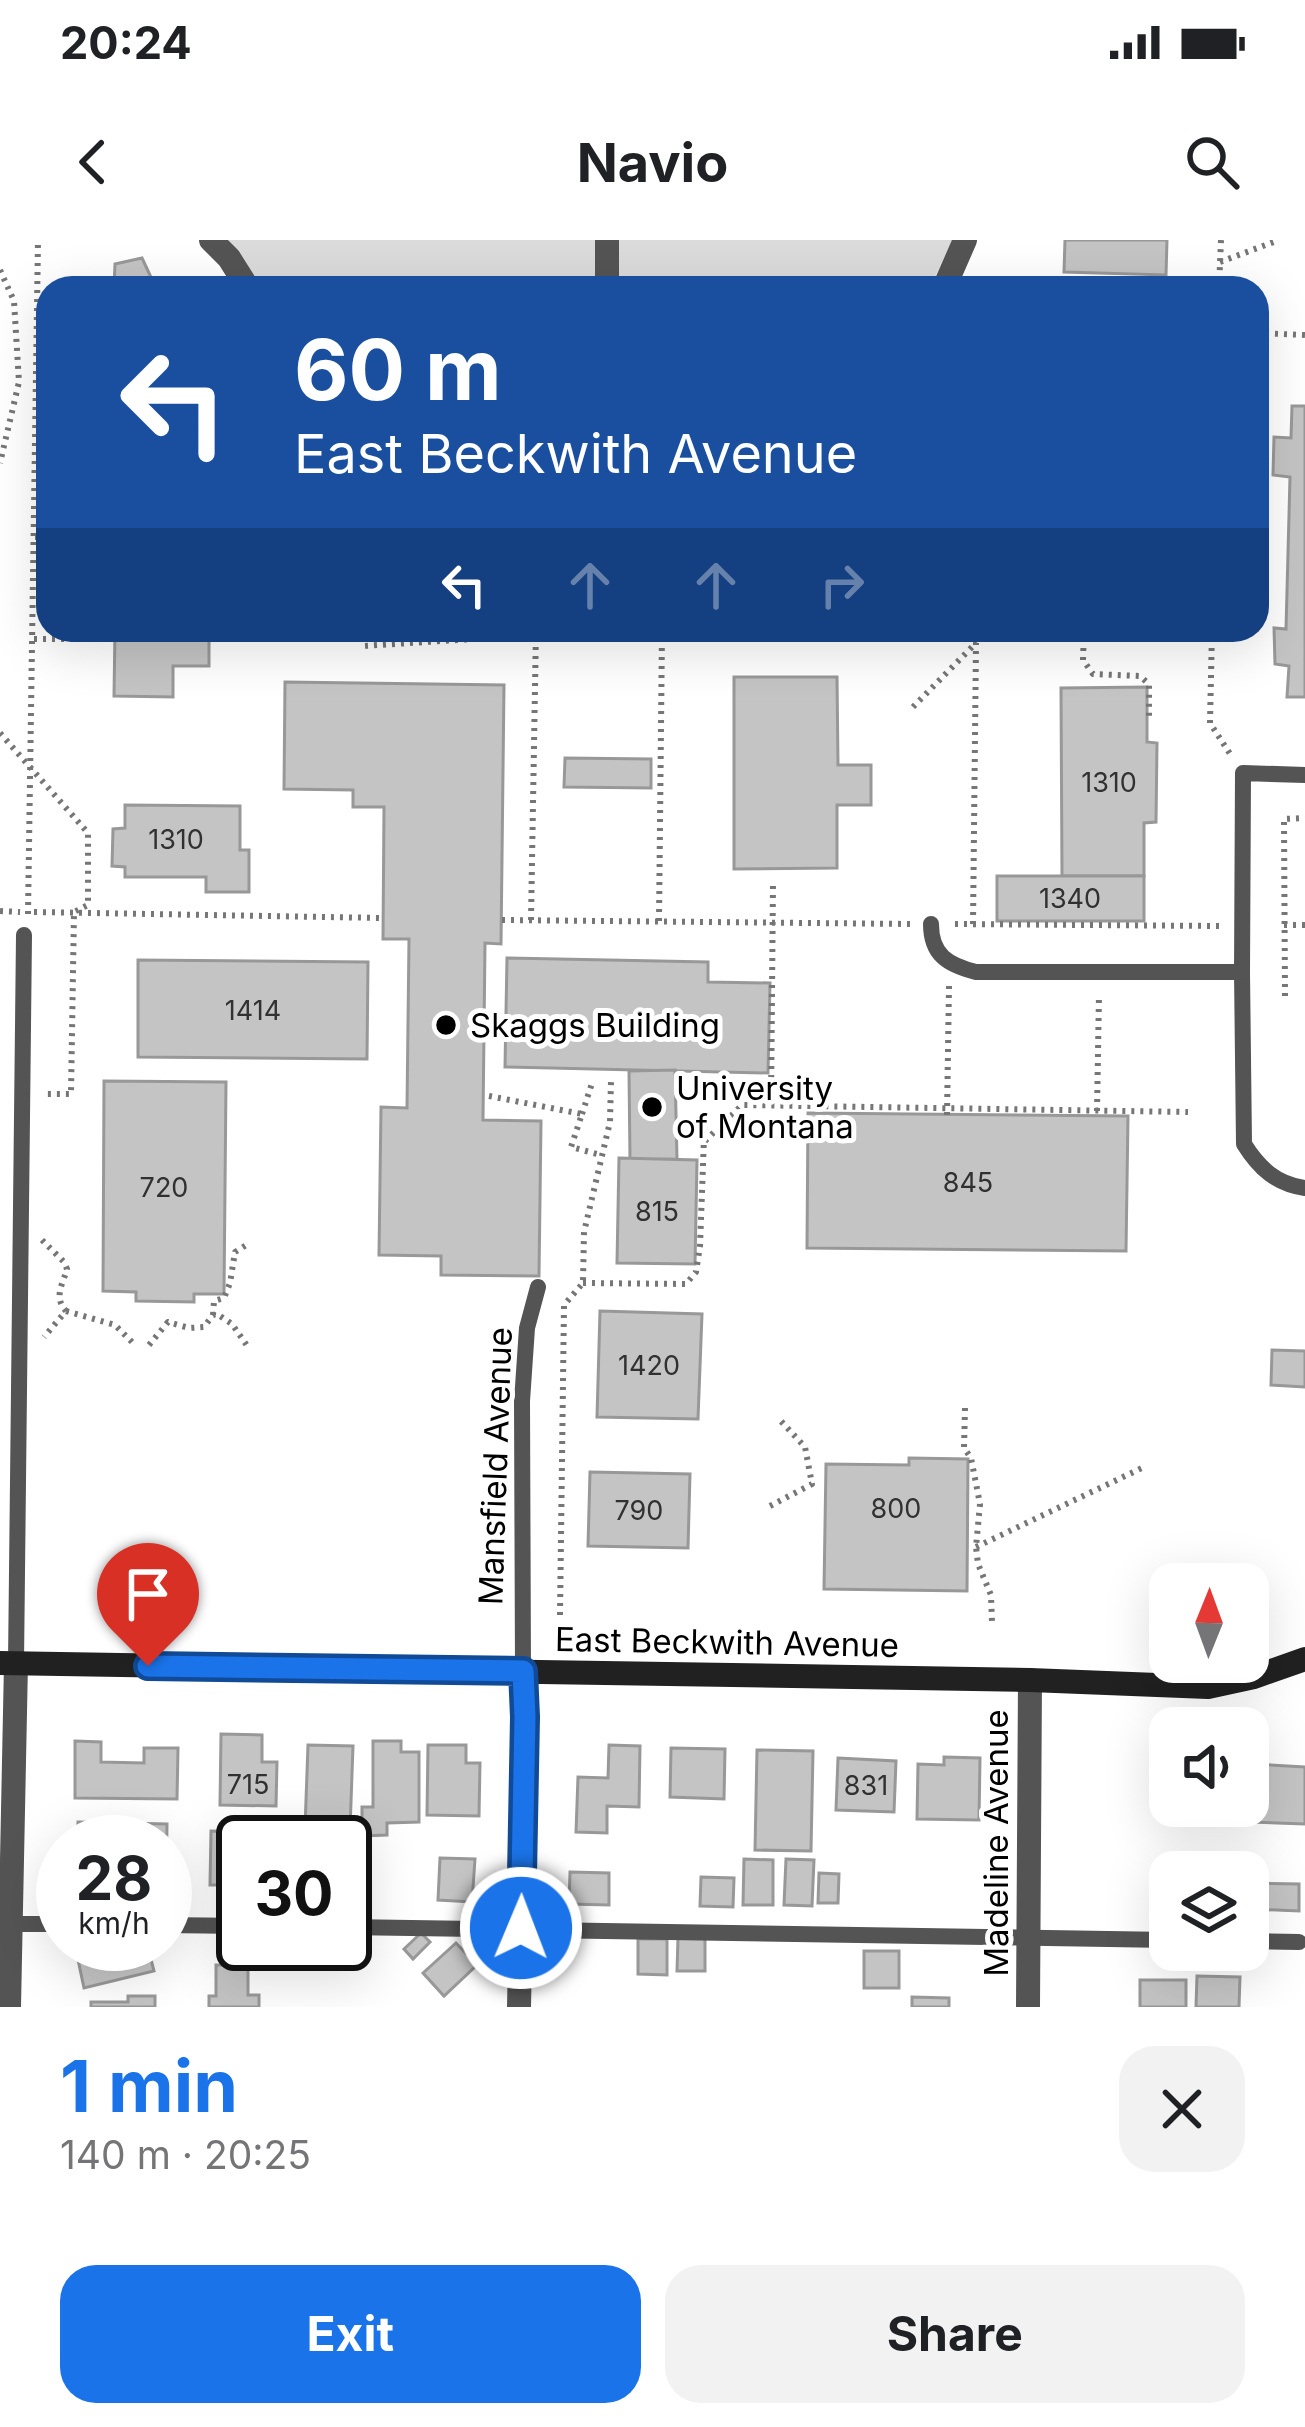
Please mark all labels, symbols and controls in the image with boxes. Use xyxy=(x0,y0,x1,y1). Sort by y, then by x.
text: 20:24 xyxy=(60,15,192,70)
icon: back xyxy=(60,129,126,195)
icon: search xyxy=(1179,129,1245,195)
text: Navio xyxy=(577,130,728,195)
text: 60 m xyxy=(294,319,502,420)
icon: left xyxy=(96,324,252,480)
text: East Beckwith Avenue xyxy=(294,421,857,486)
icon: left xyxy=(431,552,497,618)
icon: ahead xyxy=(557,552,623,618)
icon: ahead xyxy=(683,552,749,618)
icon: right xyxy=(809,552,875,618)
house number: 1310 xyxy=(1081,766,1137,799)
house number: 1310 xyxy=(148,823,204,856)
house number: 1340 xyxy=(1039,882,1101,915)
house number: 1414 xyxy=(225,994,281,1027)
place label: Skaggs Building xyxy=(470,1005,720,1045)
marker: Skaggs Building xyxy=(433,1012,459,1038)
place label: University of Montana xyxy=(676,1068,854,1146)
marker: University of Montana xyxy=(639,1094,665,1120)
house number: 845 xyxy=(943,1166,993,1199)
house number: 720 xyxy=(140,1171,188,1204)
house number: 815 xyxy=(635,1195,679,1228)
street label: Mansfield Avenue xyxy=(470,1326,520,1606)
house number: 1420 xyxy=(618,1349,680,1382)
house number: 800 xyxy=(871,1492,921,1525)
house number: 790 xyxy=(615,1494,663,1527)
pin xyxy=(97,1543,199,1666)
icon: arrive xyxy=(115,1561,181,1627)
north arrow xyxy=(1149,1563,1269,1683)
map controls xyxy=(1149,1563,1269,1971)
street label: East Beckwith Avenue xyxy=(555,1619,899,1665)
button: sound xyxy=(1149,1707,1269,1827)
street label: Madeline Avenue xyxy=(976,1709,1016,1977)
house number: 715 xyxy=(227,1768,269,1801)
house number: 831 xyxy=(844,1769,888,1802)
speed limit sign: 30 xyxy=(216,1815,372,1971)
text: 28 xyxy=(76,1842,152,1914)
button: layers xyxy=(1149,1851,1269,1971)
position arrow xyxy=(458,1865,584,1991)
text: km/h xyxy=(78,1905,150,1941)
text: 1 min xyxy=(60,2042,238,2129)
button: close xyxy=(1119,2046,1245,2172)
text: 140 m · 20:25 xyxy=(60,2131,311,2178)
button: Exit xyxy=(60,2265,641,2403)
button: Share xyxy=(665,2265,1245,2403)

